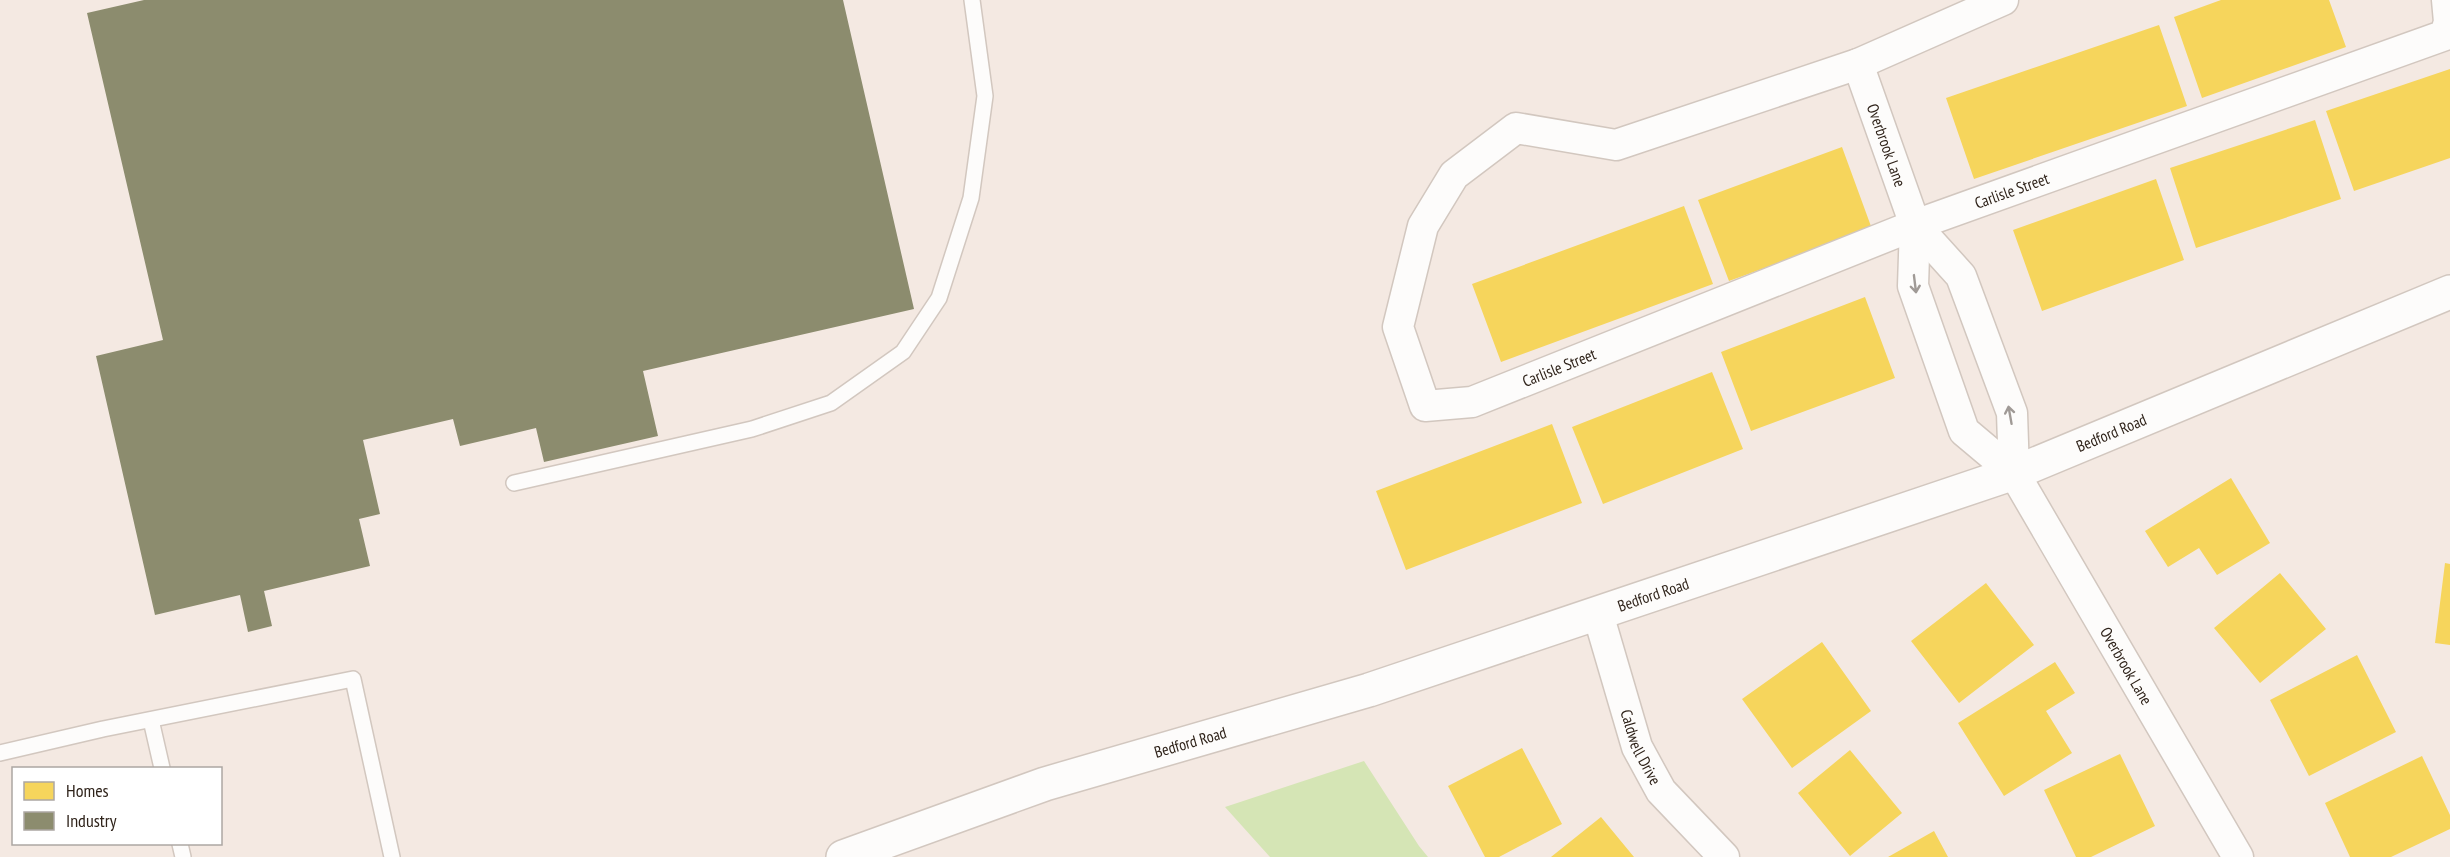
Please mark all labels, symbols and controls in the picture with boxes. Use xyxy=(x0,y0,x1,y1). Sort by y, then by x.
street label: Overbrook Lane xyxy=(1863,101,1911,189)
street label: Carlisle Street xyxy=(1972,168,2052,213)
one-way arrow xyxy=(1910,273,1921,293)
street label: Carlisle Street xyxy=(1519,343,1599,391)
one-way arrow xyxy=(2004,405,2015,425)
street label: Bedford Road xyxy=(2073,409,2149,456)
street label: Bedford Road xyxy=(1615,573,1692,616)
street label: Overbrook Lane xyxy=(2096,623,2157,708)
street label: Caldwell Drive xyxy=(1617,707,1666,788)
street label: Bedford Road xyxy=(1152,722,1229,762)
legend xyxy=(12,767,222,845)
text: Homes xyxy=(66,779,109,802)
text: Industry xyxy=(66,809,117,832)

